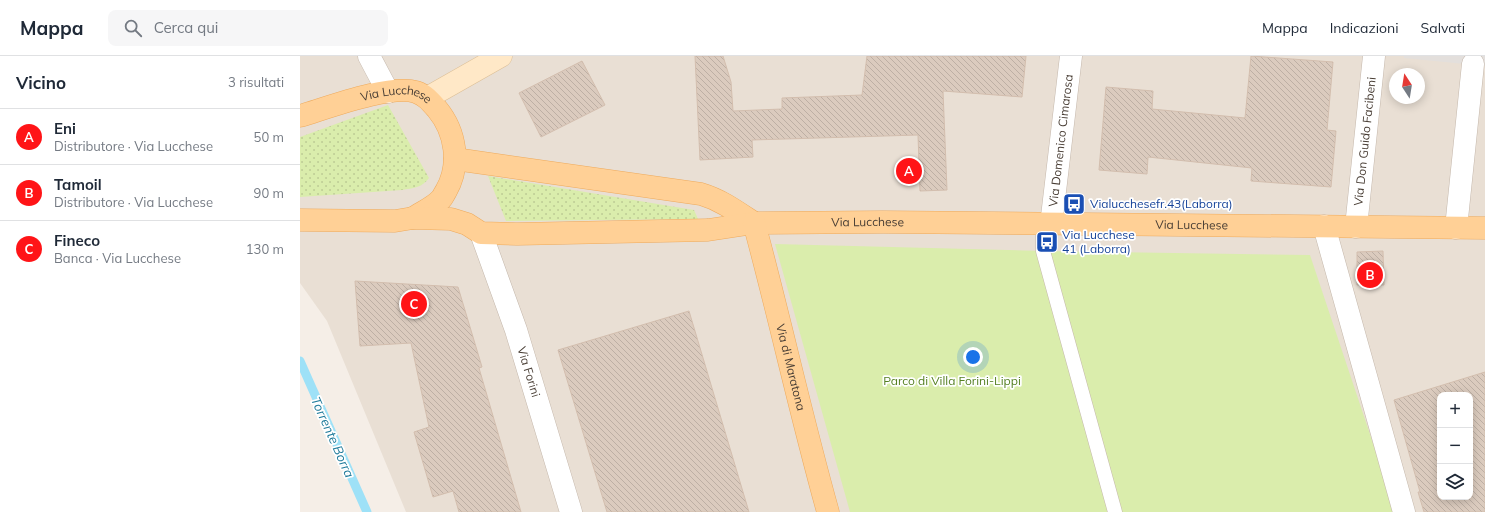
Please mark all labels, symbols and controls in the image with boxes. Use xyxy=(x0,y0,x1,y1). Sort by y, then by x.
search box xyxy=(108,10,388,46)
text: Mappa xyxy=(20,16,84,40)
icon: search xyxy=(122,17,144,39)
text: Cerca qui xyxy=(154,18,218,37)
text: Mappa xyxy=(1262,19,1308,37)
text: Indicazioni xyxy=(1330,19,1399,37)
text: Salvati xyxy=(1421,19,1465,37)
north arrow xyxy=(1389,68,1425,104)
text: Vicino xyxy=(16,72,66,93)
street label: Via Domenico Cimarosa xyxy=(1045,73,1076,208)
text: 3 risultati xyxy=(228,74,284,90)
street label: Via Don Guido Facibeni xyxy=(1350,76,1379,207)
street label: Via Lucchese xyxy=(359,82,435,106)
text: Eni xyxy=(54,119,76,138)
text: A xyxy=(24,129,34,145)
text: 50 m xyxy=(254,129,284,145)
text: Distributore · Via Lucchese xyxy=(54,138,213,154)
pin: A xyxy=(896,156,922,186)
text: Tamoil xyxy=(54,175,102,194)
text: B xyxy=(25,185,33,201)
text: 90 m xyxy=(254,185,284,201)
bus stop icon: Vialucchesefr.43(Laborra) xyxy=(1061,191,1087,217)
text: Distributore · Via Lucchese xyxy=(54,194,213,210)
place label: Vialucchesefr.43(Laborra) xyxy=(1090,196,1233,211)
street label: Via Lucchese xyxy=(831,214,904,229)
street label: Via Lucchese xyxy=(1155,217,1228,232)
place label: Via Lucchese 41 (Laborra) xyxy=(1062,227,1135,256)
bus stop icon: Via Lucchese 41 (Laborra) xyxy=(1034,229,1060,255)
text: Fineco xyxy=(54,231,100,250)
text: C xyxy=(25,241,33,257)
text: 130 m xyxy=(246,241,284,257)
text: Banca · Via Lucchese xyxy=(54,250,181,266)
pin: B xyxy=(1357,260,1383,290)
pin: C xyxy=(401,289,427,319)
street label: Via di Maratona xyxy=(773,322,809,412)
street label: Via Forini xyxy=(514,345,544,399)
your location xyxy=(963,347,983,367)
park label: Parco di Villa Forini-Lippi xyxy=(883,373,1021,388)
map controls xyxy=(1437,392,1473,500)
button: + xyxy=(1437,392,1473,428)
water label: Torrente Borra xyxy=(308,394,358,480)
button: − xyxy=(1437,428,1473,464)
button: layers xyxy=(1437,464,1473,500)

